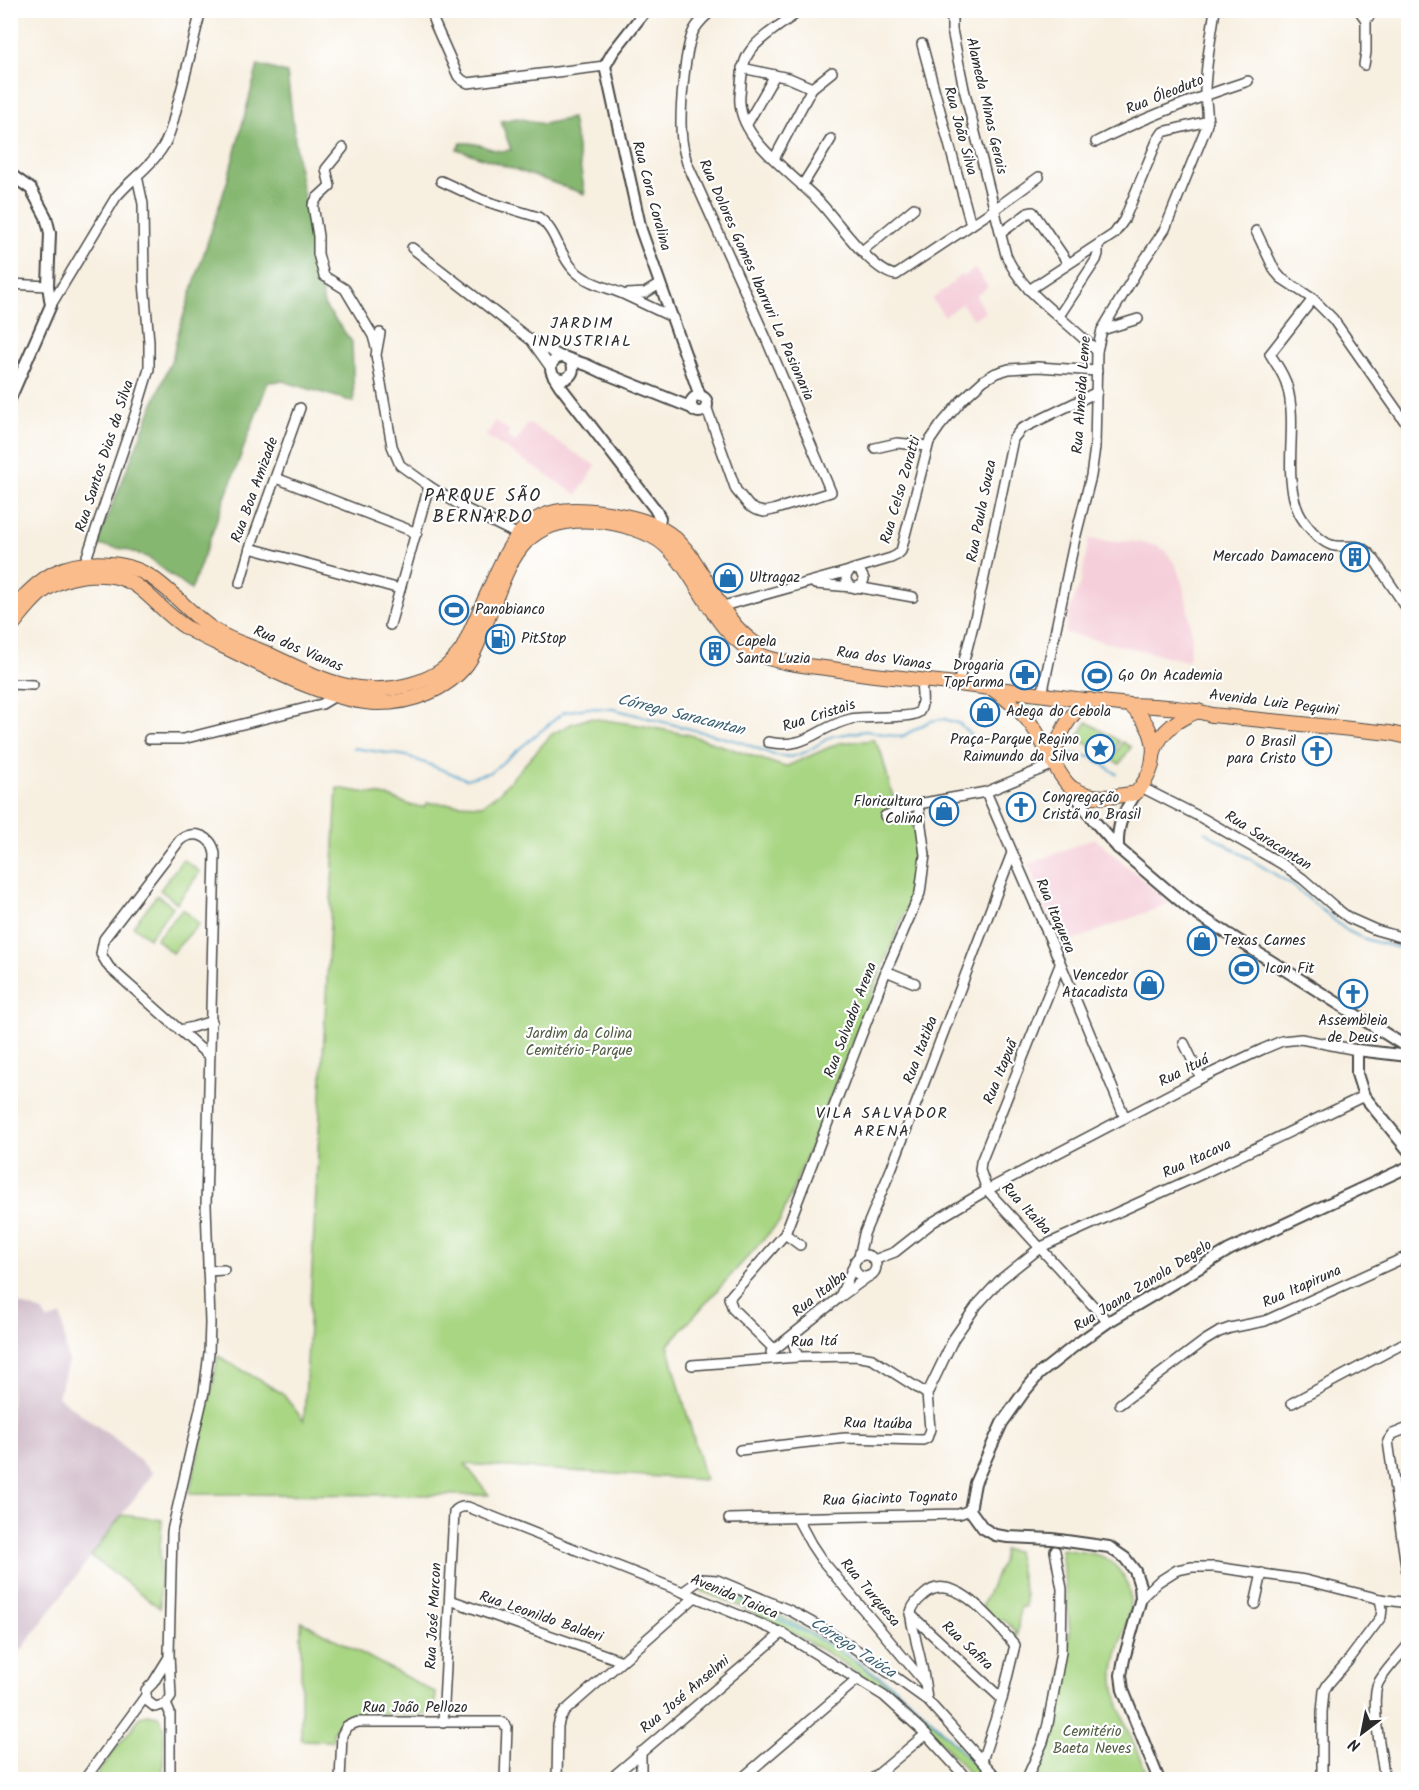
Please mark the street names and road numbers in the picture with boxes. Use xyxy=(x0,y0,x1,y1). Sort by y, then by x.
street label: Alameda Minas Gerais xyxy=(959,35,1014,177)
street label: Rua Óleoduto xyxy=(1122,68,1208,122)
street label: Rua João Silva xyxy=(937,84,983,178)
street label: Rua Cora Coralina xyxy=(625,138,677,254)
street label: Rua Dolores Gomes Ibarruri La Pasionaria xyxy=(692,155,820,405)
street label: Rua Almeida Leme xyxy=(1066,335,1098,455)
street label: Rua Santos Dias da Silva xyxy=(69,377,141,535)
street label: Rua Celso Zoratti xyxy=(874,432,928,547)
street label: Rua Boa Amizade xyxy=(225,434,285,546)
street label: Rua Paula Souza xyxy=(960,458,1004,564)
street label: Rua dos Vianas xyxy=(249,619,347,679)
street label: Rua dos Vianas xyxy=(835,640,934,678)
street label: Avenida Luiz Pequini xyxy=(1208,683,1342,723)
street label: Rua Cristais xyxy=(779,693,859,739)
street label: Rua Saracantan xyxy=(1220,805,1316,877)
street label: Rua Itaquera xyxy=(1028,875,1082,957)
street label: Rua Salvador Arena xyxy=(818,959,884,1081)
street label: Rua Itatiba xyxy=(897,1013,945,1087)
street label: Rua Itapuã xyxy=(977,1034,1026,1108)
street label: Rua Ituá xyxy=(1155,1047,1215,1094)
street label: Rua Itacava xyxy=(1159,1133,1235,1185)
street label: Rua Itaiba xyxy=(995,1177,1057,1241)
street label: Rua Joana Zanola Degelo xyxy=(1069,1233,1217,1338)
street label: Rua Itapiruna xyxy=(1259,1259,1345,1315)
street label: Rua Italba xyxy=(787,1265,853,1323)
street label: Rua Itá xyxy=(790,1329,840,1355)
street label: Rua Itaúba xyxy=(843,1411,913,1437)
street label: Rua Giacinto Tognato xyxy=(822,1485,958,1513)
street label: Rua Turquesa xyxy=(834,1553,906,1633)
street label: Rua José Marcon xyxy=(419,1562,449,1670)
street label: Avenida Taioca xyxy=(686,1568,782,1626)
street label: Rua Leonildo Balderi xyxy=(476,1585,607,1650)
street label: Rua Safira xyxy=(935,1615,999,1677)
street label: Rua José Anselmi xyxy=(635,1649,736,1740)
street label: Rua João Pellozo xyxy=(362,1696,468,1720)

